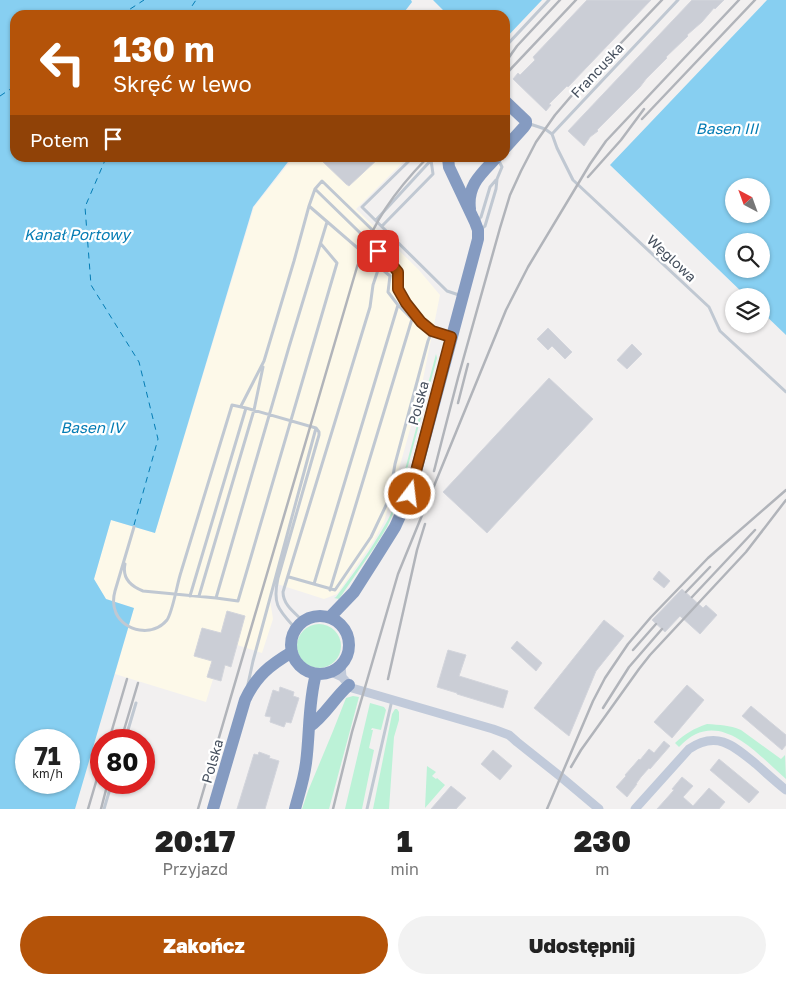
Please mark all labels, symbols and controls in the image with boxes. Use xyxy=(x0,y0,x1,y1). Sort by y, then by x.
text: 130 m xyxy=(113,28,215,70)
icon: left xyxy=(30,30,95,95)
street label: Francuska xyxy=(567,39,627,101)
text: Skręć w lewo xyxy=(113,70,252,97)
water label: Basen III xyxy=(696,119,759,137)
icon: arrive xyxy=(99,125,127,153)
text: Potem xyxy=(30,128,89,151)
north arrow xyxy=(725,178,770,222)
map controls xyxy=(725,178,770,333)
water label: Kanał Portowy xyxy=(24,225,132,244)
pin xyxy=(357,230,399,272)
street label: Węglowa xyxy=(644,231,700,285)
button: search xyxy=(725,233,770,278)
icon: arrive xyxy=(364,237,392,265)
button: layers xyxy=(725,288,770,333)
street label: Polska xyxy=(404,379,432,427)
water label: Basen IV xyxy=(61,418,126,436)
position arrow xyxy=(383,467,435,519)
speed limit sign: 80 xyxy=(90,729,155,794)
street label: Polska xyxy=(198,737,226,785)
text: 71 xyxy=(34,740,61,771)
text: km/h xyxy=(32,766,63,781)
text: 20:17 xyxy=(155,823,236,859)
text: 1 xyxy=(397,823,413,859)
text: 230 xyxy=(574,823,631,859)
text: Przyjazd xyxy=(162,859,228,879)
text: min xyxy=(390,859,419,879)
text: m xyxy=(595,859,609,879)
button: Zakończ xyxy=(20,916,388,974)
button: Udostępnij xyxy=(398,916,766,974)

